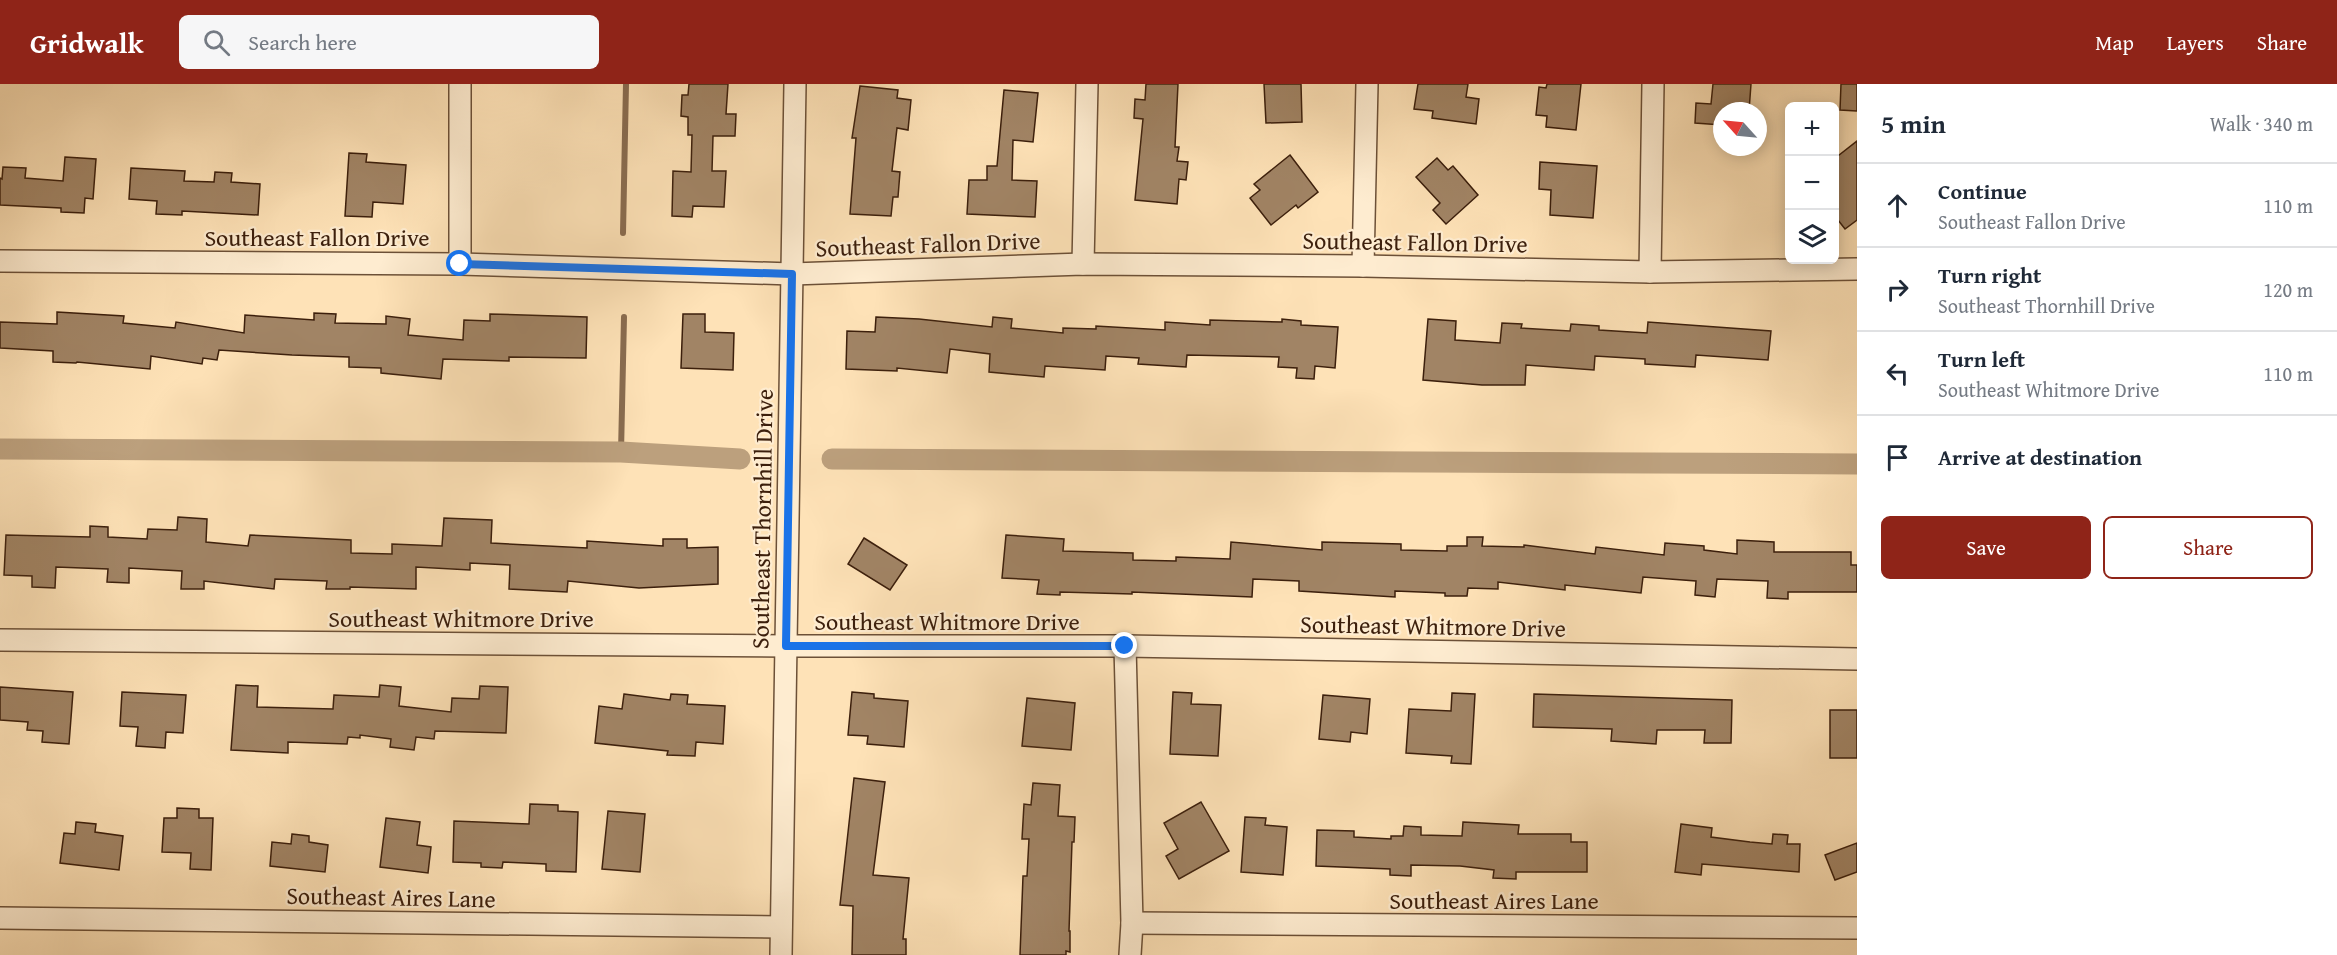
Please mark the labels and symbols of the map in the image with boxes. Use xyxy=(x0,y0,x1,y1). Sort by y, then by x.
north arrow xyxy=(1713,102,1767,156)
street label: Southeast Fallon Drive xyxy=(204,220,430,255)
street label: Southeast Fallon Drive xyxy=(815,223,1041,265)
street label: Southeast Fallon Drive xyxy=(1302,223,1528,261)
route start xyxy=(446,250,472,276)
street label: Southeast Thornhill Drive xyxy=(742,389,782,649)
street label: Southeast Whitmore Drive xyxy=(328,601,594,636)
street label: Southeast Whitmore Drive xyxy=(814,604,1080,639)
street label: Southeast Whitmore Drive xyxy=(1300,606,1566,646)
route end xyxy=(1111,632,1137,658)
street label: Southeast Aires Lane xyxy=(286,878,496,916)
street label: Southeast Aires Lane xyxy=(1389,883,1599,918)

